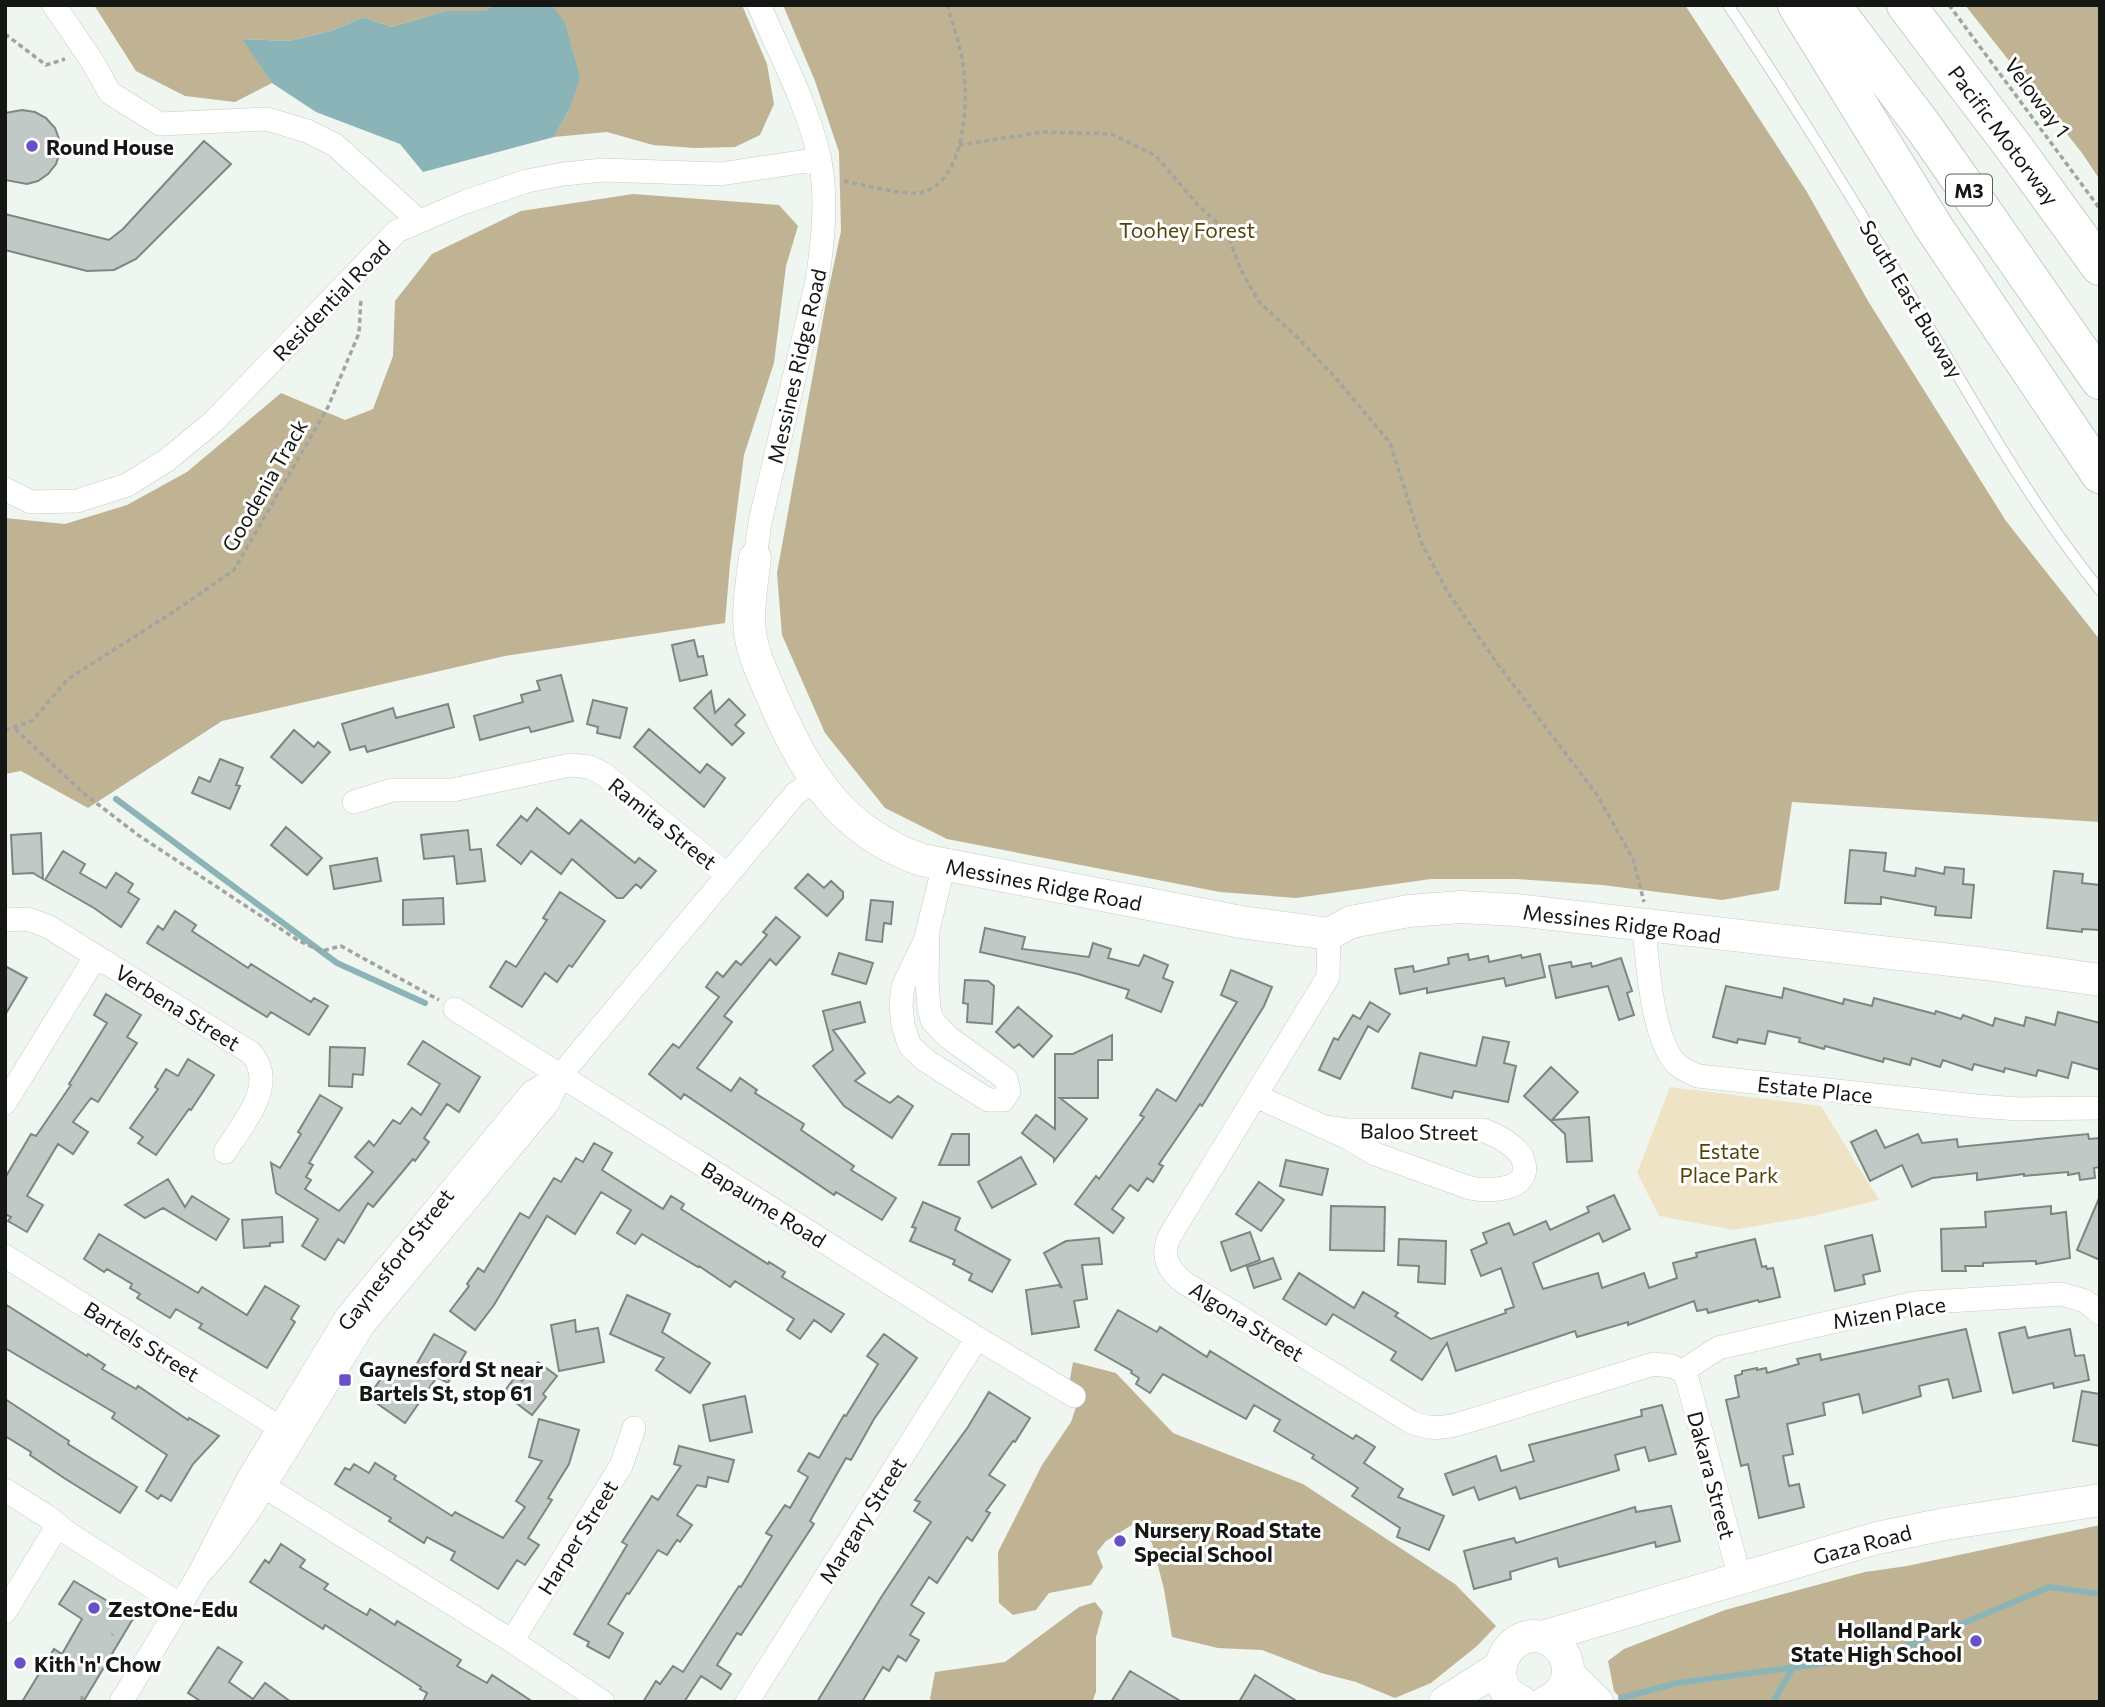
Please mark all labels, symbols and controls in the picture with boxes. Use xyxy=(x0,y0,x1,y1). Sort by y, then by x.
street label: Veloway 1 xyxy=(2000,52,2076,142)
street label: Pacific Motorway xyxy=(1943,60,2065,210)
place label: Round House xyxy=(46,134,174,159)
marker: Round House xyxy=(24,138,40,154)
road number: M3 xyxy=(1946,174,1992,206)
street label: South East Busway xyxy=(1855,216,1969,383)
park label: Toohey Forest xyxy=(1119,217,1255,242)
street label: Residential Road xyxy=(267,234,395,366)
street label: Messines Ridge Road xyxy=(761,266,831,466)
street label: Goodenia Track xyxy=(216,414,312,556)
street label: Ramita Street xyxy=(604,772,722,874)
street label: Messines Ridge Road xyxy=(944,853,1144,915)
street label: Messines Ridge Road xyxy=(1522,898,1722,948)
street label: Verbena Street xyxy=(111,959,245,1055)
street label: Estate Place xyxy=(1756,1071,1874,1107)
street label: Baloo Street xyxy=(1360,1117,1478,1145)
park label: Estate Place Park xyxy=(1680,1138,1778,1187)
street label: Bapaume Road xyxy=(697,1156,831,1252)
street label: Gaynesford Street xyxy=(332,1183,458,1335)
street label: Algona Street xyxy=(1185,1276,1309,1366)
street label: Mizen Place xyxy=(1831,1291,1947,1333)
street label: Bartels Street xyxy=(80,1296,204,1386)
place label: Gaynesford St near Bartels St, stop 61 xyxy=(359,1356,544,1405)
marker: Gaynesford St near Bartels St, stop 61 xyxy=(337,1372,353,1388)
street label: Dakara Street xyxy=(1683,1408,1741,1542)
street label: Margary Street xyxy=(813,1452,911,1588)
street label: Harper Street xyxy=(532,1475,622,1599)
place label: Nursery Road State Special School xyxy=(1134,1517,1321,1566)
street label: Gaza Road xyxy=(1810,1519,1914,1569)
marker: Nursery Road State Special School xyxy=(1112,1533,1128,1549)
place label: ZestOne-Edu xyxy=(108,1596,238,1621)
marker: ZestOne-Edu xyxy=(86,1600,102,1616)
place label: Holland Park State High School xyxy=(1791,1617,1962,1666)
marker: Holland Park State High School xyxy=(1968,1633,1984,1649)
place label: Kith 'n' Chow xyxy=(34,1651,162,1676)
marker: Kith 'n' Chow xyxy=(12,1655,28,1671)

